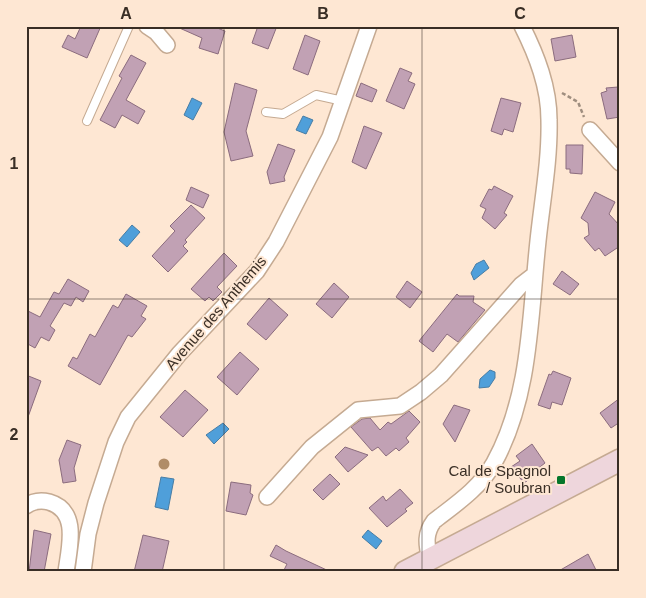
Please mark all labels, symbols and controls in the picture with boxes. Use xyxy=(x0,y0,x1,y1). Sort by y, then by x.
text: A xyxy=(120,5,132,22)
text: B xyxy=(317,5,329,22)
text: C xyxy=(514,5,526,22)
text: 1 xyxy=(10,155,19,172)
street label: Avenue des Anthemis xyxy=(162,252,270,373)
text: 2 xyxy=(10,426,19,443)
place label: Cal de Spagnol / Soubran xyxy=(448,462,551,496)
marker: Cal de Spagnol / Soubran xyxy=(555,474,567,486)

